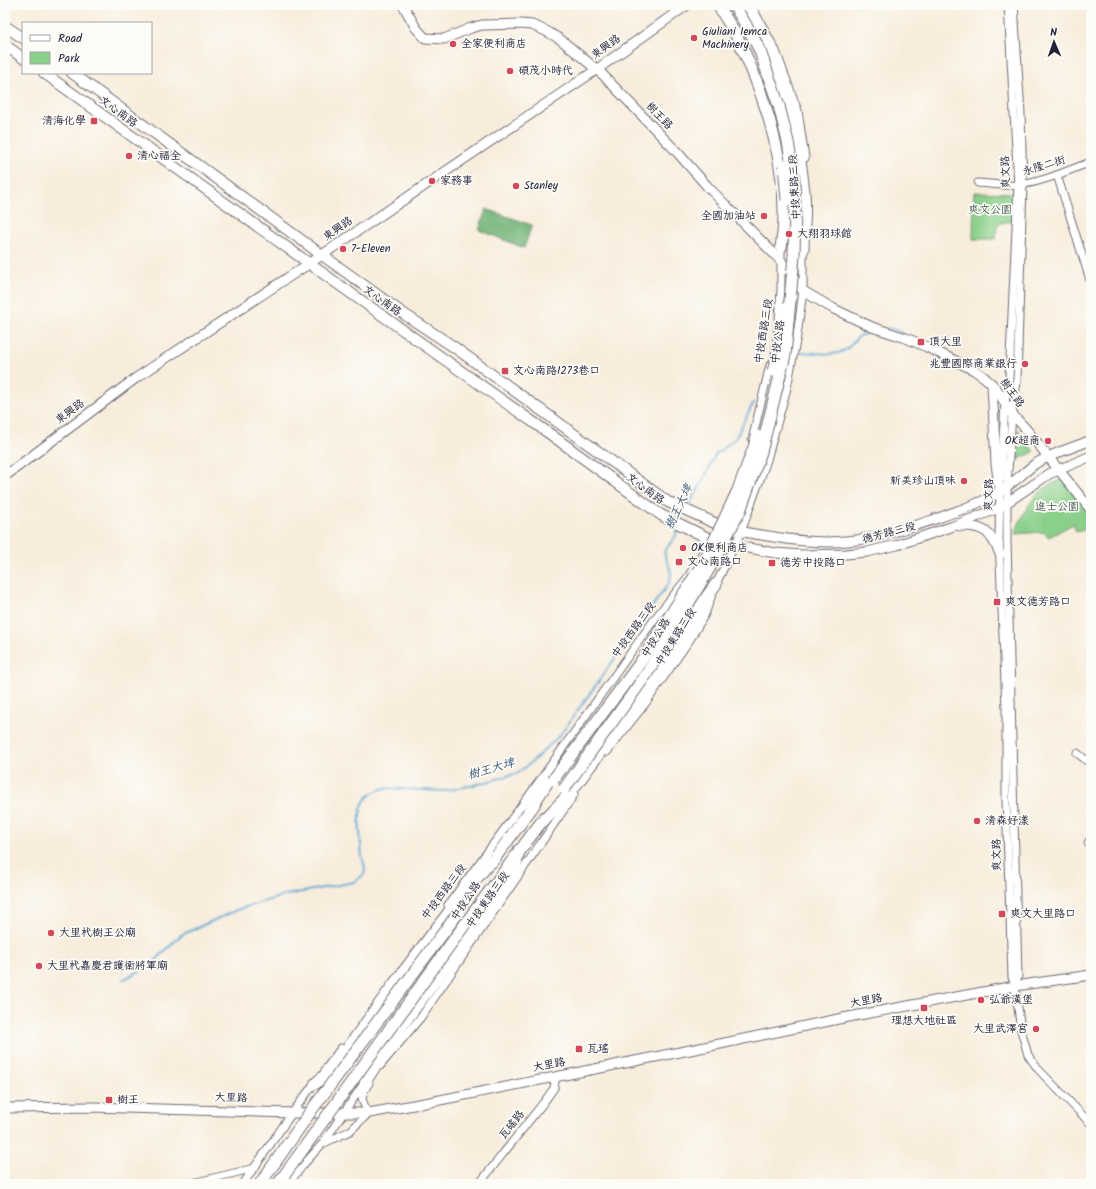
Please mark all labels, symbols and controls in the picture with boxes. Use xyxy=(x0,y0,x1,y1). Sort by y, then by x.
legend xyxy=(22,22,152,74)
north arrow xyxy=(1034,22,1074,62)
place label: Giuliani Iemca Machinery xyxy=(702,23,767,54)
text: N xyxy=(1050,24,1058,42)
text: Road xyxy=(58,29,83,48)
street label: 東興路 xyxy=(587,30,625,64)
marker: Giuliani Iemca Machinery xyxy=(689,33,699,43)
place label: 全家便利商店 xyxy=(461,35,527,53)
marker: 全家便利商店 xyxy=(448,39,458,49)
text: Park xyxy=(58,49,80,68)
place label: 碩茂小時代 xyxy=(518,62,573,80)
marker: 碩茂小時代 xyxy=(505,66,515,76)
street label: 文心南路 xyxy=(95,92,141,132)
street label: 樹王路 xyxy=(641,98,677,134)
place label: 清海化學 xyxy=(42,112,86,130)
marker: 清海化學 xyxy=(89,116,99,126)
place label: 清心福全 xyxy=(137,147,181,165)
marker: 清心福全 xyxy=(124,151,134,161)
street label: 永隆二街 xyxy=(1020,151,1069,181)
street label: 中投東路三段 xyxy=(784,154,806,220)
street label: 爽文路 xyxy=(996,155,1016,189)
place label: 家務事 xyxy=(440,172,473,190)
marker: 家務事 xyxy=(427,176,437,186)
place label: Stanley xyxy=(524,177,559,195)
marker: Stanley xyxy=(511,181,521,191)
park label: 爽文公園 xyxy=(968,201,1012,219)
place label: 全國加油站 xyxy=(701,207,756,225)
marker: 全國加油站 xyxy=(759,211,769,221)
street label: 東興路 xyxy=(319,212,357,246)
place label: 大翔羽球館 xyxy=(797,225,852,243)
marker: 大翔羽球館 xyxy=(784,229,794,239)
place label: 7-Eleven xyxy=(351,240,391,258)
marker: 7-Eleven xyxy=(338,244,348,254)
street label: 文心南路 xyxy=(359,281,405,321)
street label: 中投西路三段 xyxy=(750,297,778,365)
street label: 中投公路 xyxy=(766,319,790,365)
place label: 頂大里 xyxy=(929,333,962,351)
marker: 頂大里 xyxy=(916,337,926,347)
place label: 兆豐國際商業銀行 xyxy=(929,355,1017,373)
marker: 兆豐國際商業銀行 xyxy=(1020,359,1030,369)
place label: 文心南路1273巷口 xyxy=(513,362,600,380)
marker: 文心南路1273巷口 xyxy=(500,366,510,376)
street label: 樹王路 xyxy=(995,374,1029,412)
street label: 東興路 xyxy=(51,395,89,429)
place label: OK超商 xyxy=(1005,432,1040,450)
marker: OK超商 xyxy=(1043,436,1053,446)
street label: 文心南路 xyxy=(622,469,668,509)
place label: 新美珍山頂味 xyxy=(890,472,956,490)
marker: 新美珍山頂味 xyxy=(959,476,969,486)
street label: 爽文路 xyxy=(979,478,999,512)
water label: 樹王大埤 xyxy=(660,480,698,533)
park label: 進士公園 xyxy=(1035,498,1079,516)
street label: 德芳路三段 xyxy=(860,517,918,549)
place label: OK便利商店 xyxy=(691,539,748,557)
marker: OK便利商店 xyxy=(678,543,688,553)
place label: 文心南路口 xyxy=(687,553,742,571)
place label: 德芳中投路口 xyxy=(780,554,846,572)
marker: 文心南路口 xyxy=(674,557,684,567)
marker: 德芳中投路口 xyxy=(767,558,777,568)
place label: 爽文德芳路口 xyxy=(1005,593,1071,611)
marker: 爽文德芳路口 xyxy=(992,597,1002,607)
street label: 中投西路三段 xyxy=(607,598,661,662)
street label: 中投東路三段 xyxy=(651,604,701,670)
street label: 中投公路 xyxy=(637,615,675,661)
water label: 樹王大埤 xyxy=(465,753,518,785)
place label: 清森好漾 xyxy=(985,812,1029,830)
marker: 清森好漾 xyxy=(972,816,982,826)
street label: 爽文路 xyxy=(988,838,1006,872)
street label: 中投西路三段 xyxy=(417,860,471,924)
street label: 中投東路三段 xyxy=(462,868,514,932)
street label: 中投公路 xyxy=(446,878,486,924)
place label: 爽文大里路口 xyxy=(1010,905,1076,923)
marker: 爽文大里路口 xyxy=(997,909,1007,919)
place label: 大里杙樹王公廟 xyxy=(59,924,136,942)
marker: 大里杙樹王公廟 xyxy=(46,928,56,938)
place label: 大里杙嘉慶君護衛將軍廟 xyxy=(47,957,168,975)
marker: 大里杙嘉慶君護衛將軍廟 xyxy=(34,961,44,971)
street label: 大里路 xyxy=(848,989,884,1013)
place label: 弘爺漢堡 xyxy=(989,991,1033,1009)
marker: 弘爺漢堡 xyxy=(976,995,986,1005)
marker: 理想大地社區 xyxy=(919,1003,929,1013)
place label: 理想大地社區 xyxy=(891,1012,957,1030)
place label: 大里武澤宮 xyxy=(973,1020,1028,1038)
marker: 大里武澤宮 xyxy=(1031,1024,1041,1034)
place label: 瓦瑤 xyxy=(587,1040,609,1058)
marker: 瓦瑤 xyxy=(574,1044,584,1054)
street label: 大里路 xyxy=(531,1053,567,1077)
street label: 大里路 xyxy=(214,1088,248,1108)
place label: 樹王 xyxy=(117,1091,139,1109)
marker: 樹王 xyxy=(104,1095,114,1105)
street label: 瓦磘路 xyxy=(495,1107,529,1143)

